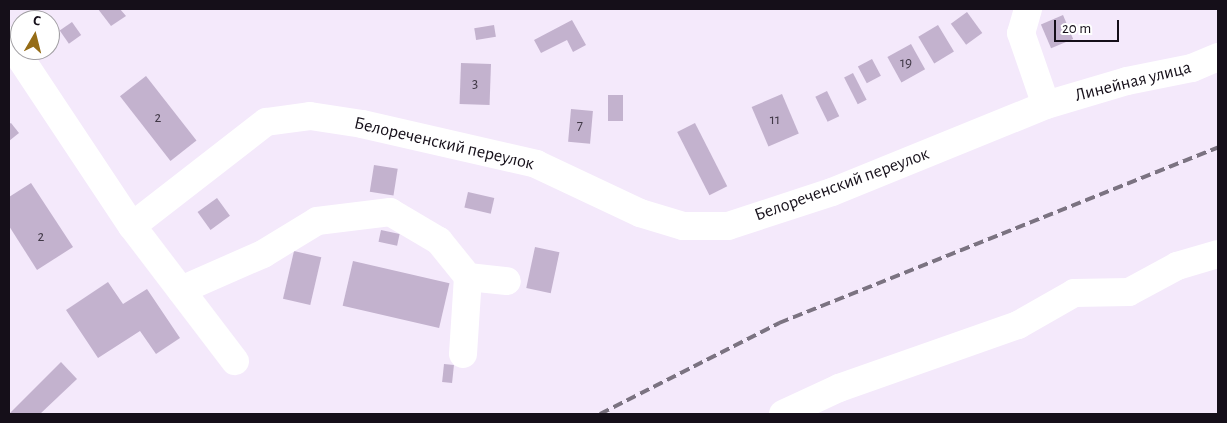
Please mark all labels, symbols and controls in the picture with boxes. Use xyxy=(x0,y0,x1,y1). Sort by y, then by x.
north arrow xyxy=(10,10,60,60)
scale bar xyxy=(1057,10,1122,42)
text: С xyxy=(32,14,42,29)
text: 20 m xyxy=(1062,21,1091,36)
house number: 19 xyxy=(900,54,912,72)
street label: Линейная улица xyxy=(1073,57,1193,107)
house number: 3 xyxy=(472,75,478,93)
house number: 2 xyxy=(155,109,161,127)
house number: 11 xyxy=(770,111,780,129)
street label: Белореченский переулок xyxy=(352,113,536,175)
house number: 7 xyxy=(577,117,583,135)
street label: Белореченский переулок xyxy=(752,143,932,227)
house number: 2 xyxy=(38,228,44,246)

